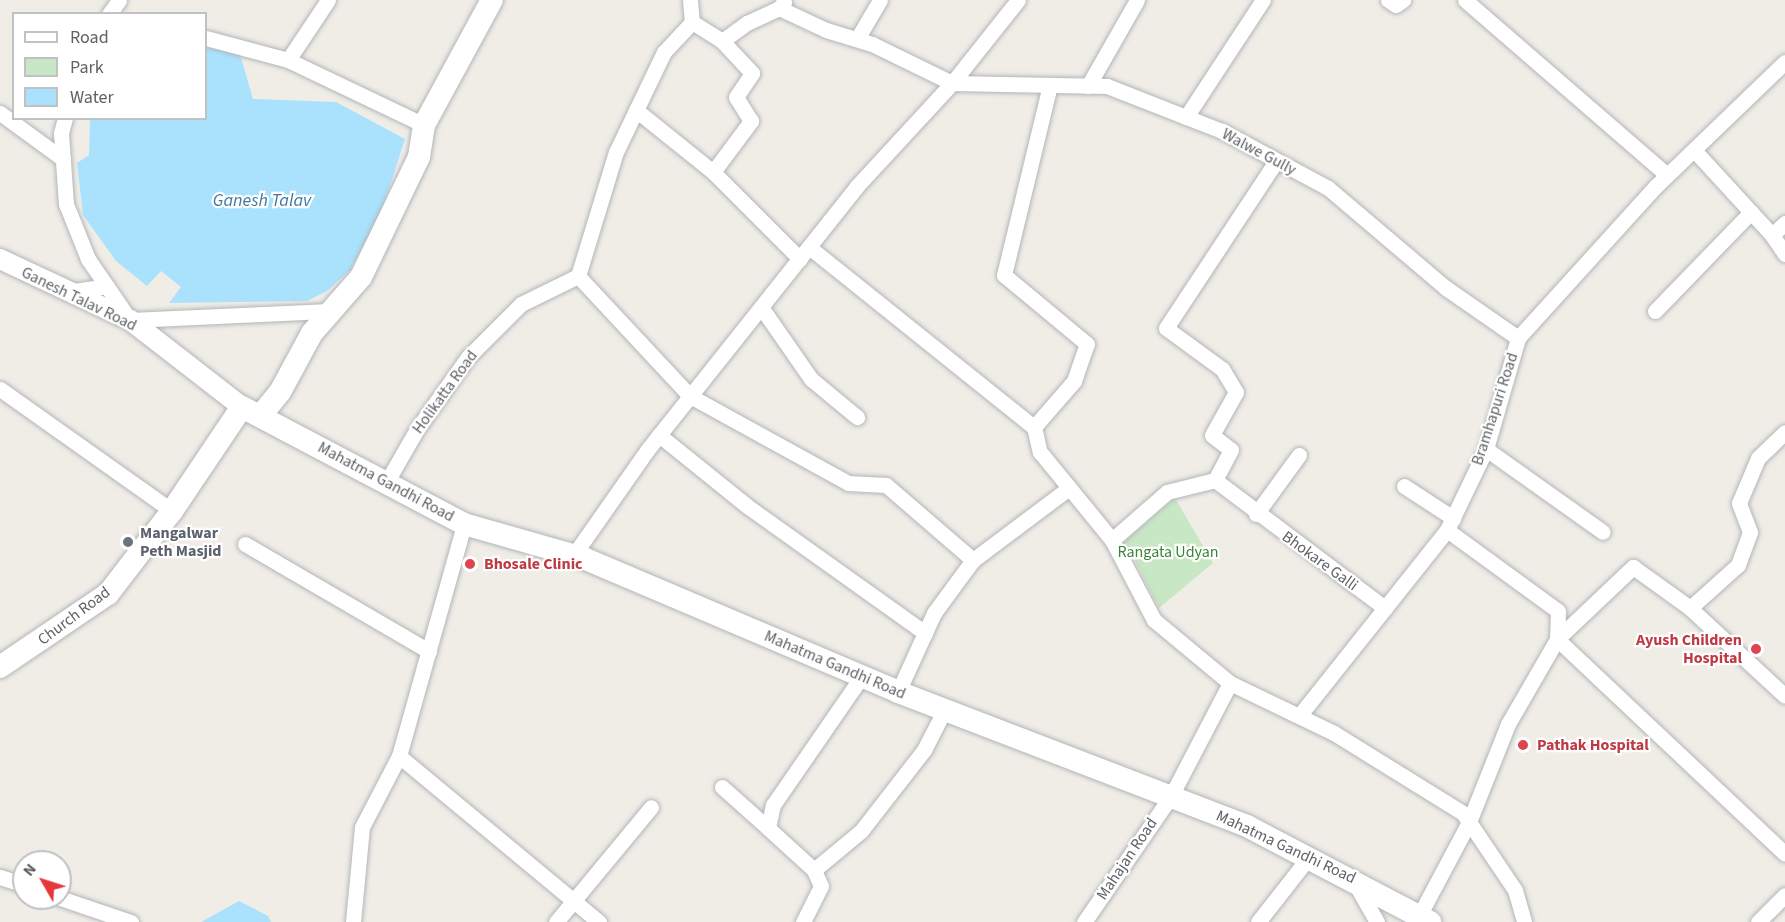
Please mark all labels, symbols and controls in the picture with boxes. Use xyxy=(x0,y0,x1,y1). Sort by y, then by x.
legend xyxy=(12,12,207,120)
text: Road xyxy=(70,25,109,50)
text: Park xyxy=(70,55,104,80)
text: Water xyxy=(70,85,114,110)
street label: Walwe Gully xyxy=(1219,124,1299,180)
water label: Ganesh Talav xyxy=(213,190,311,212)
street label: Ganesh Talav Road xyxy=(18,263,140,335)
street label: Holikatta Road xyxy=(408,347,482,437)
street label: Bramhapuri Road xyxy=(1468,350,1522,468)
street label: Mahatma Gandhi Road xyxy=(314,438,458,526)
place label: Mangalwar Peth Masjid xyxy=(140,523,222,561)
street label: Bhokare Galli xyxy=(1278,527,1362,595)
marker: Mangalwar Peth Masjid xyxy=(121,535,135,549)
park label: Rangata Udyan xyxy=(1117,542,1219,562)
place label: Bhosale Clinic xyxy=(484,554,583,574)
marker: Bhosale Clinic xyxy=(461,555,479,573)
street label: Church Road xyxy=(34,583,114,649)
street label: Mahatma Gandhi Road xyxy=(761,626,909,704)
place label: Ayush Children Hospital xyxy=(1636,630,1742,668)
marker: Ayush Children Hospital xyxy=(1747,640,1765,658)
place label: Pathak Hospital xyxy=(1537,735,1649,755)
marker: Pathak Hospital xyxy=(1514,736,1532,754)
street label: Mahatma Gandhi Road xyxy=(1213,806,1359,888)
street label: Mahajan Road xyxy=(1093,814,1161,904)
north arrow xyxy=(12,850,72,910)
text: N xyxy=(18,859,41,881)

